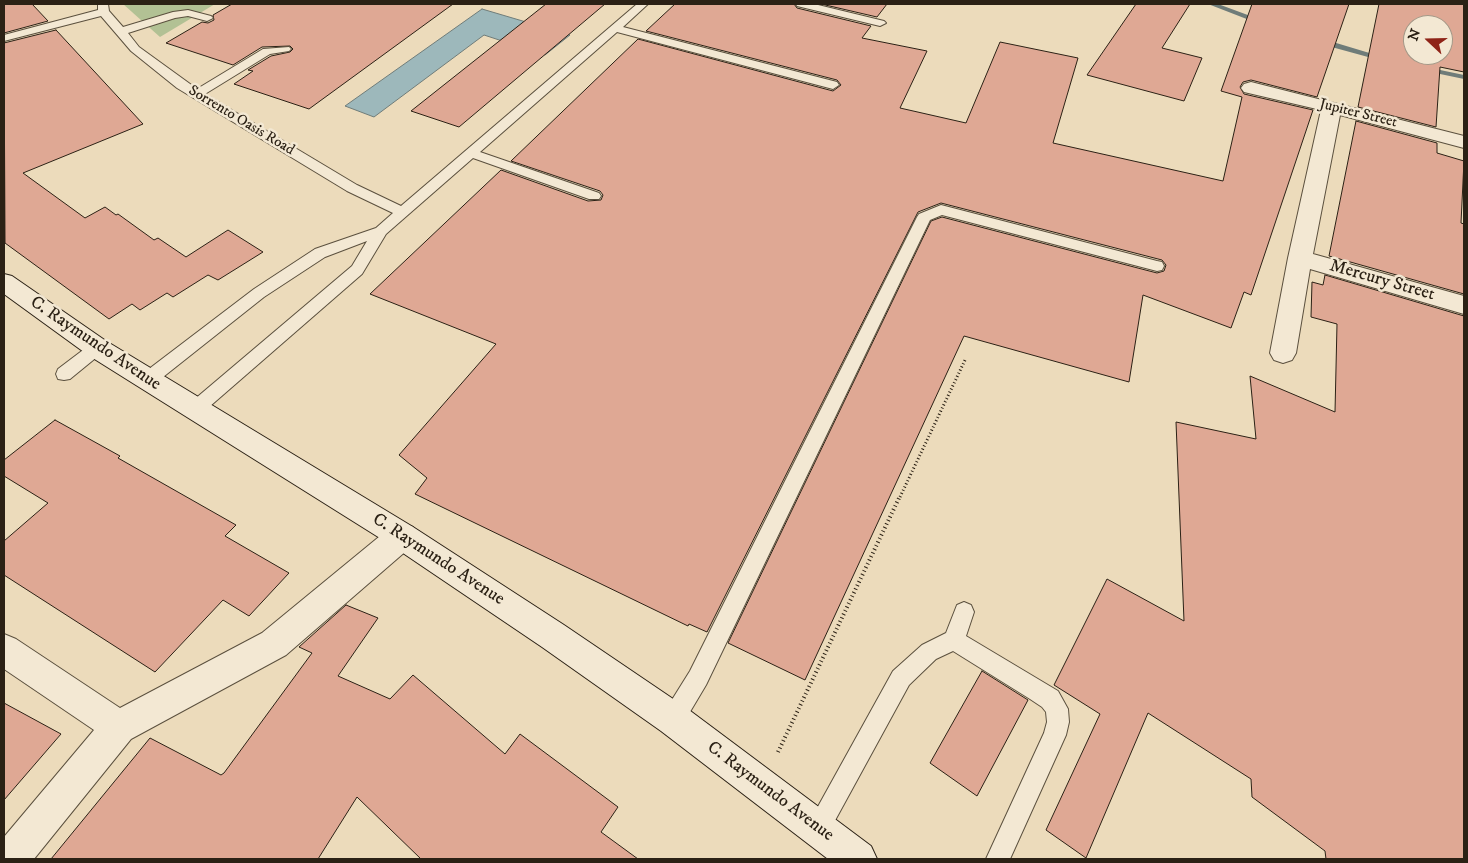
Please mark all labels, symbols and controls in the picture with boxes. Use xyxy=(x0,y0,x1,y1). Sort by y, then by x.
north arrow xyxy=(1403,15,1453,65)
text: N xyxy=(1404,26,1425,44)
street label: Sorrento Oasis Road xyxy=(185,82,297,160)
street label: Jupiter Street xyxy=(1317,96,1399,132)
street label: Mercury Street xyxy=(1327,256,1437,306)
street label: C. Raymundo Avenue xyxy=(25,292,165,396)
street label: C. Raymundo Avenue xyxy=(368,509,508,611)
street label: C. Raymundo Avenue xyxy=(702,737,838,847)

